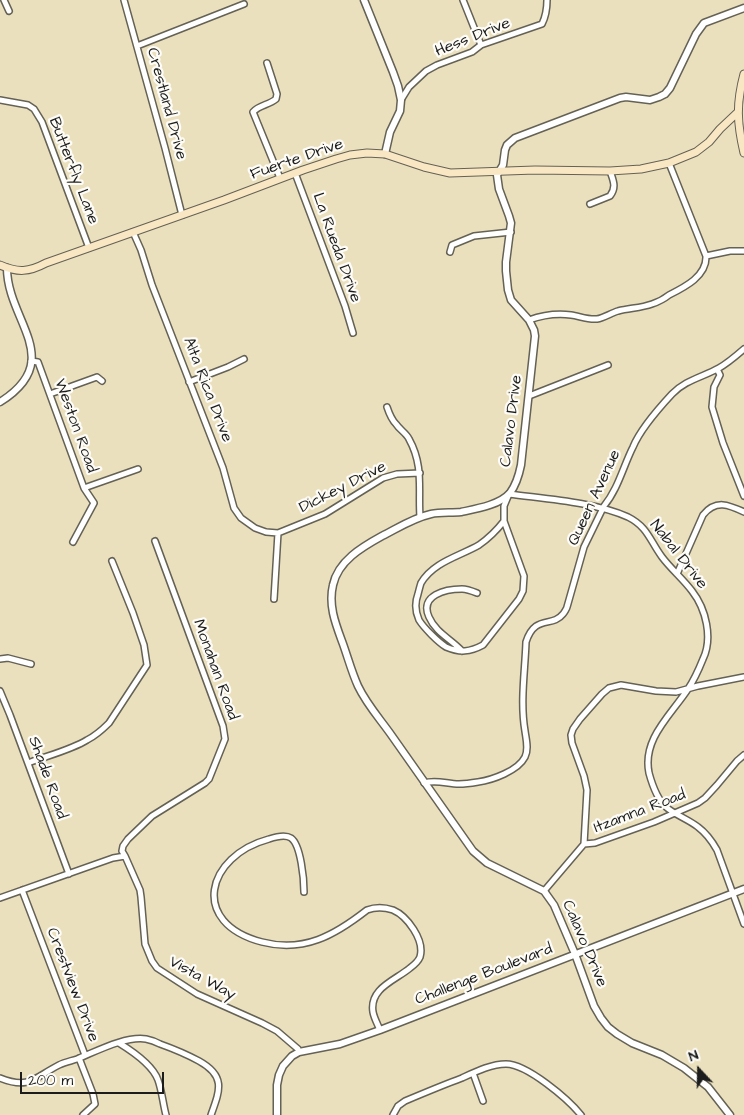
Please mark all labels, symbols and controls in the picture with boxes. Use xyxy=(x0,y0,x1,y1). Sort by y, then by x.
street label: Hess Drive xyxy=(433,14,513,62)
street label: Crestland Drive xyxy=(142,46,190,162)
street label: Butterfly Lane xyxy=(44,115,102,227)
street label: Fuerte Drive xyxy=(248,135,346,185)
street label: La Rueda Drive xyxy=(307,191,365,305)
street label: Alta Rica Drive xyxy=(178,335,236,445)
street label: Calavo Drive xyxy=(497,374,527,468)
street label: Weston Road xyxy=(49,377,101,475)
street label: Queen Avenue xyxy=(564,447,626,549)
street label: Dickey Drive xyxy=(296,458,390,518)
street label: Nabal Drive xyxy=(645,516,711,594)
street label: Monahan Road xyxy=(188,617,242,723)
street label: Shade Road xyxy=(23,734,71,822)
street label: Itzamna Road xyxy=(591,786,689,838)
street label: Calavo Drive xyxy=(557,898,611,990)
street label: Crestview Drive xyxy=(41,925,103,1045)
street label: Challenge Boulevard xyxy=(413,940,555,1010)
street label: Vista Way xyxy=(165,953,239,1005)
north arrow xyxy=(674,1045,724,1095)
text: N xyxy=(686,1045,701,1067)
scale bar xyxy=(22,1062,166,1094)
text: 200 m xyxy=(28,1070,73,1091)

